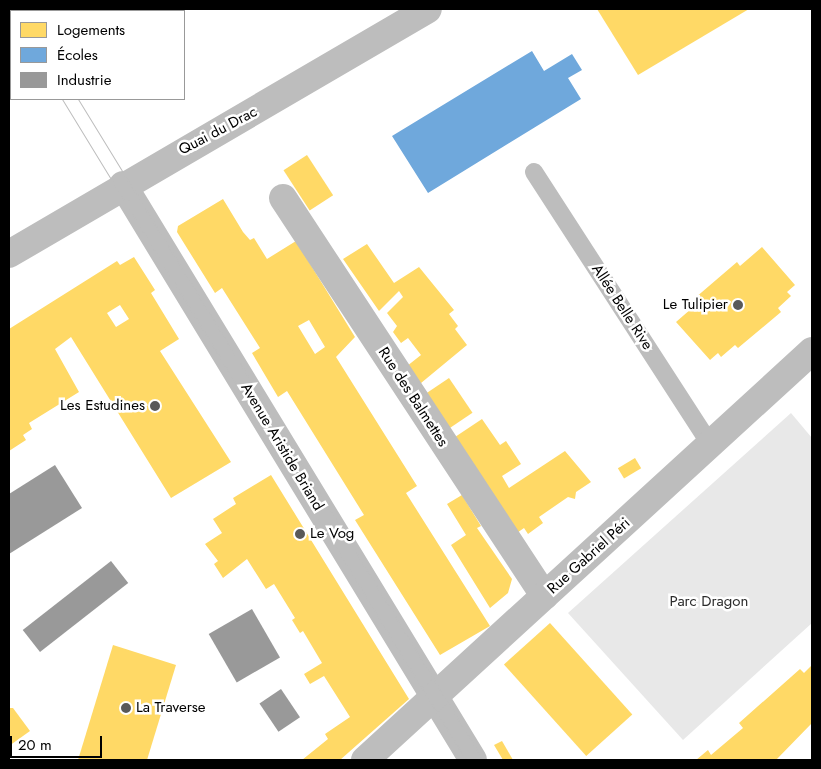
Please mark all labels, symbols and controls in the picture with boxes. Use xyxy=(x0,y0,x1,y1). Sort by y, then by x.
legend xyxy=(10,10,185,100)
text: Logements xyxy=(57,19,125,41)
text: Écoles xyxy=(57,44,98,66)
text: Industrie xyxy=(57,69,111,91)
street label: Quai du Drac xyxy=(176,103,260,159)
street label: Allée Belle Rive xyxy=(588,261,656,353)
place label: Le Tulipier xyxy=(663,296,728,314)
marker: Le Tulipier xyxy=(732,299,744,311)
street label: Rue des Balmettes xyxy=(374,344,452,450)
street label: Avenue Aristide Briand xyxy=(237,380,327,514)
place label: Les Estudines xyxy=(60,397,145,415)
marker: Les Estudines xyxy=(149,400,161,412)
street label: Rue Gabriel Péri xyxy=(544,514,634,598)
place label: Le Vog xyxy=(310,525,354,543)
marker: Le Vog xyxy=(294,528,306,540)
park label: Parc Dragon xyxy=(670,593,748,611)
place label: La Traverse xyxy=(136,699,206,717)
marker: La Traverse xyxy=(120,702,132,714)
scale bar xyxy=(12,726,105,758)
text: 20 m xyxy=(18,734,52,756)

